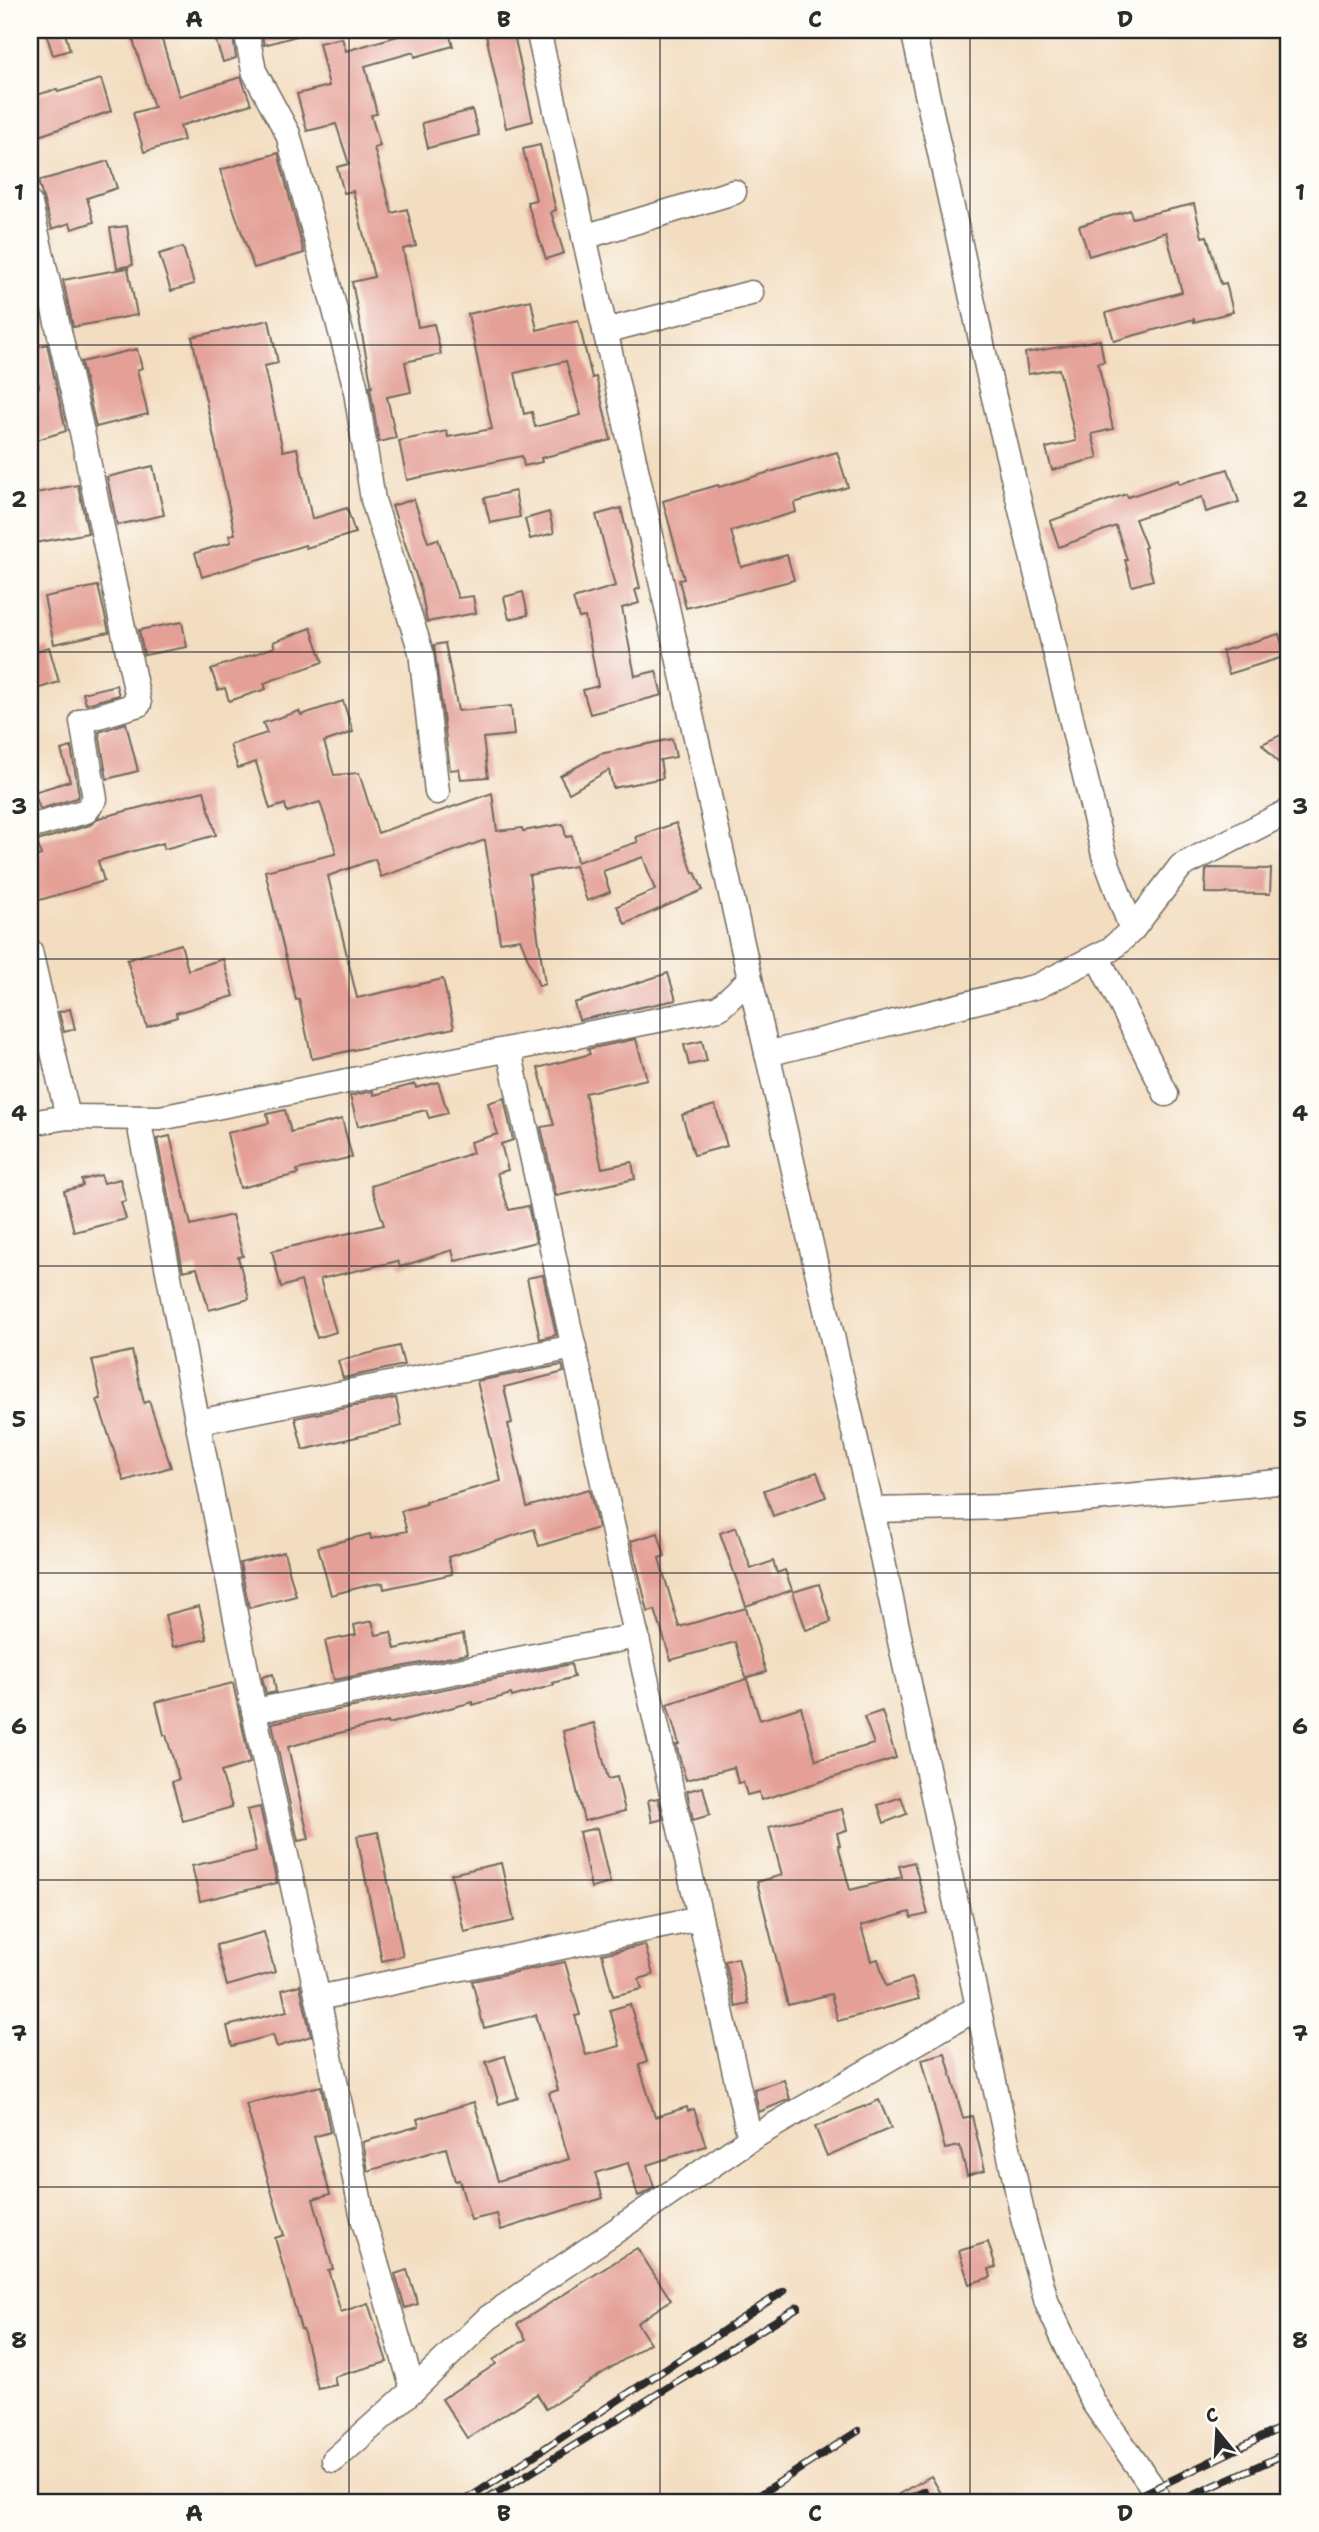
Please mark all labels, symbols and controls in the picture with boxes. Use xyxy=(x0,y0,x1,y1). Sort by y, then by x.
text: A xyxy=(185,4,203,34)
text: B xyxy=(497,4,511,34)
text: C xyxy=(808,4,822,34)
text: D xyxy=(1117,4,1133,34)
text: 1 xyxy=(14,177,24,207)
text: 1 xyxy=(1295,177,1305,207)
text: 2 xyxy=(11,484,27,514)
text: 2 xyxy=(1292,484,1308,514)
text: 3 xyxy=(11,791,27,821)
text: 3 xyxy=(1292,791,1308,821)
text: 4 xyxy=(11,1098,27,1128)
text: 4 xyxy=(1292,1098,1308,1128)
text: 5 xyxy=(12,1404,26,1434)
text: 5 xyxy=(1293,1404,1307,1434)
text: 6 xyxy=(11,1711,27,1741)
text: 6 xyxy=(1292,1711,1308,1741)
text: 7 xyxy=(11,2018,27,2048)
text: 7 xyxy=(1292,2018,1308,2048)
text: 8 xyxy=(11,2325,27,2355)
text: 8 xyxy=(1292,2325,1308,2355)
north arrow xyxy=(1182,2396,1252,2466)
text: С xyxy=(1202,2402,1221,2429)
text: A xyxy=(185,2498,203,2528)
text: B xyxy=(497,2498,511,2528)
text: C xyxy=(808,2498,822,2528)
text: D xyxy=(1117,2498,1133,2528)

